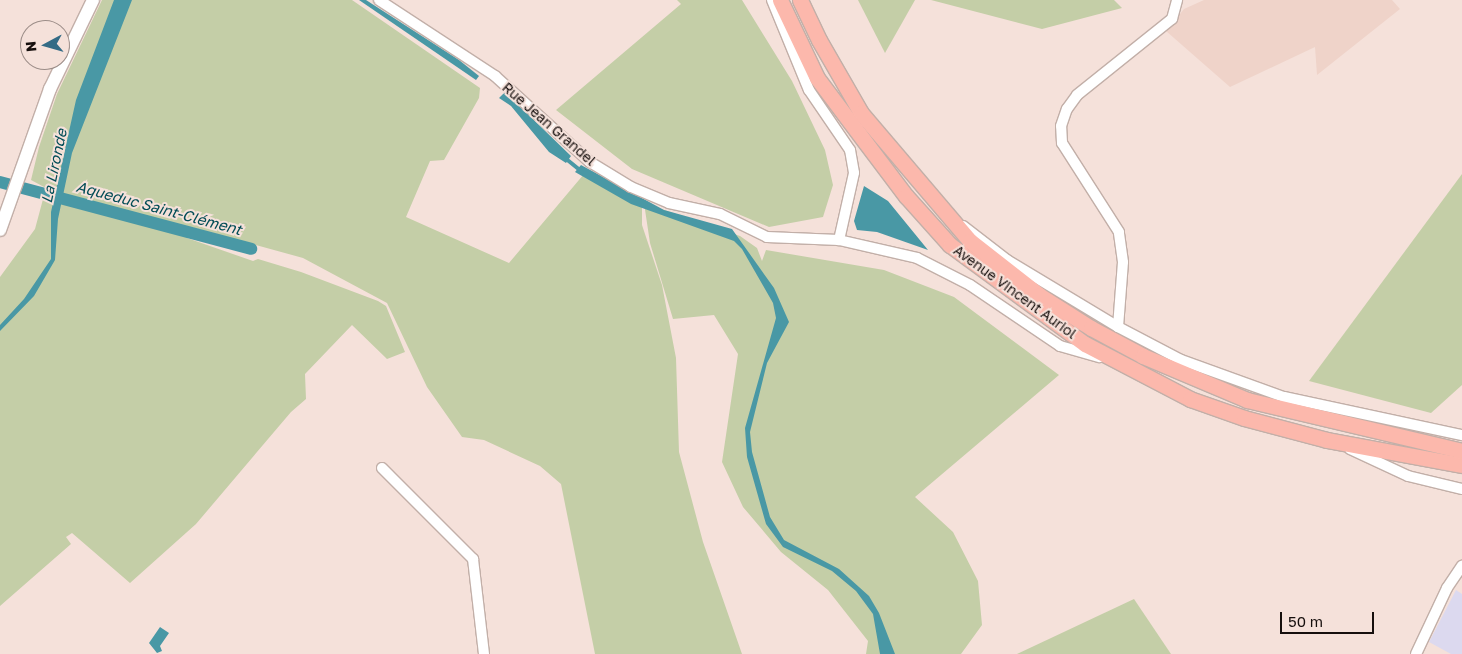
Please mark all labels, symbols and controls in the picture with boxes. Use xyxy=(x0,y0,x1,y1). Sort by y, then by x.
north arrow xyxy=(20,20,70,70)
text: N xyxy=(22,40,40,53)
street label: Rue Jean Grandel xyxy=(499,79,599,169)
water label: La Lironde xyxy=(37,127,71,205)
water label: Aqueduc Saint-Clément xyxy=(74,177,244,239)
street label: Avenue Vincent Auriol xyxy=(950,242,1080,342)
scale bar xyxy=(1282,602,1376,634)
text: 50 m xyxy=(1288,612,1323,630)

